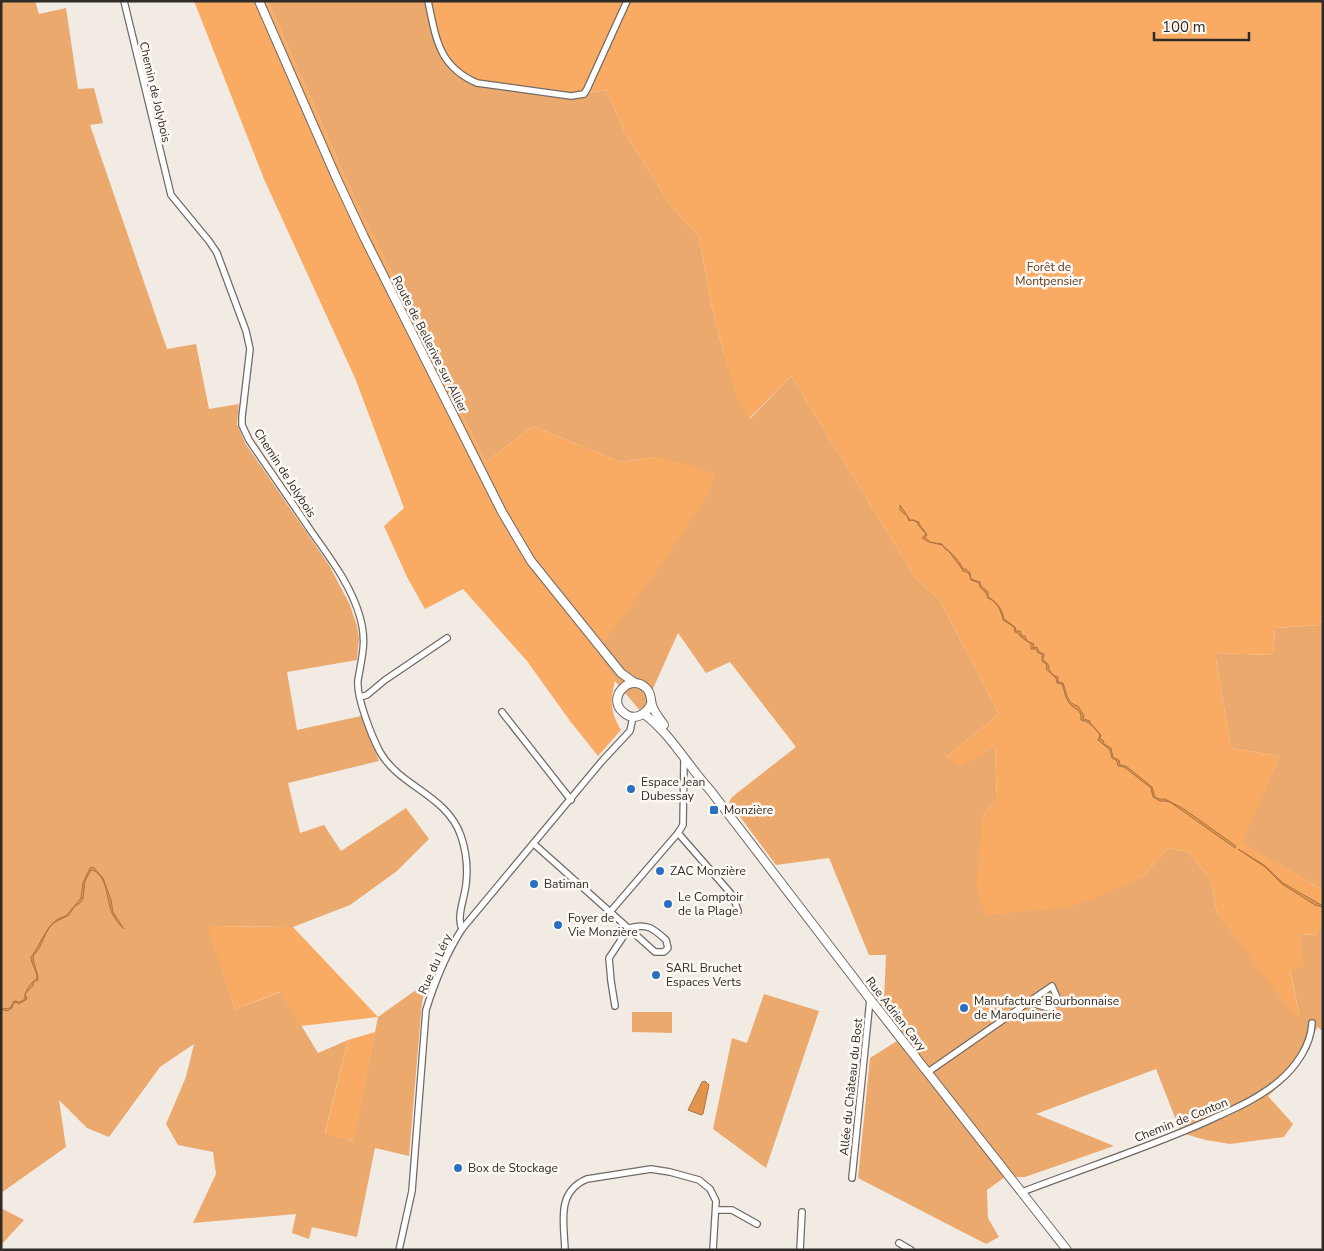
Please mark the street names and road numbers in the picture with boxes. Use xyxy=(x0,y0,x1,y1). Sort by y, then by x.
street label: Chemin de Jolybois xyxy=(136,40,174,144)
street label: Route de Bellerive sur Allier xyxy=(389,273,472,416)
street label: Chemin de Jolybois xyxy=(250,425,320,521)
street label: Rue du Léry xyxy=(415,930,456,997)
street label: Rue Adrien Cavy xyxy=(862,974,931,1055)
street label: Allée du Château du Bost xyxy=(836,1017,866,1156)
street label: Chemin de Conton xyxy=(1132,1094,1230,1146)

